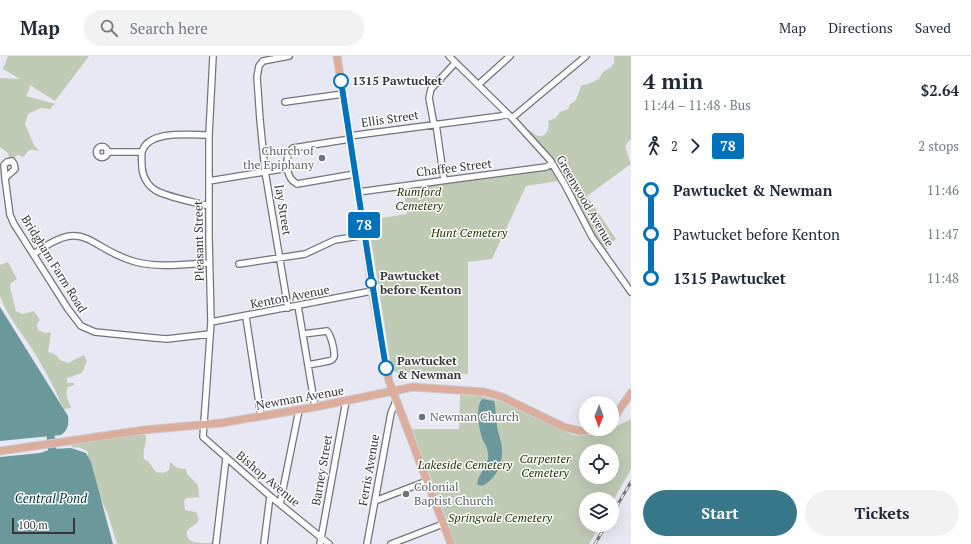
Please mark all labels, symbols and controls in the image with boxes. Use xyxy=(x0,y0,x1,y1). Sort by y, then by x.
search box xyxy=(84,10,364,46)
text: Map xyxy=(20,15,60,40)
icon: search xyxy=(98,17,120,39)
text: Search here xyxy=(130,18,208,38)
text: Map xyxy=(779,18,806,37)
text: Directions xyxy=(828,18,893,37)
text: Saved xyxy=(915,18,951,37)
text: 4 min xyxy=(643,66,703,95)
marker: 1315 Pawtucket xyxy=(333,73,349,89)
place label: 1315 Pawtucket xyxy=(352,73,442,88)
text: $2.64 xyxy=(921,80,959,100)
text: 11:44 – 11:48 · Bus xyxy=(643,96,751,114)
street label: Ellis Street xyxy=(360,107,420,130)
icon: walk xyxy=(643,135,665,157)
icon: forward xyxy=(684,135,706,157)
text: 78 xyxy=(720,136,736,155)
text: 2 xyxy=(671,137,678,155)
text: 2 stops xyxy=(918,137,959,155)
place label: Church of the Epiphany xyxy=(243,143,315,172)
marker: Church of the Epiphany xyxy=(317,153,327,163)
street label: Greenwood Avenue xyxy=(553,153,618,249)
street label: Chaffee Street xyxy=(415,155,493,180)
text: Pawtucket & Newman xyxy=(673,180,832,200)
text: 11:46 xyxy=(927,181,959,199)
street label: Jay Street xyxy=(272,183,295,237)
park label: Rumford Cemetery xyxy=(395,184,443,213)
street label: Pleasant Street xyxy=(190,200,207,281)
street label: Bridgham Farm Road xyxy=(18,212,91,316)
line badge: 78 xyxy=(346,212,382,238)
text: 78 xyxy=(356,215,372,234)
text: Pawtucket before Kenton xyxy=(673,224,840,244)
park label: Hunt Cemetery xyxy=(430,225,508,240)
text: 11:47 xyxy=(927,225,959,243)
place label: Pawtucket before Kenton xyxy=(379,268,462,297)
text: 1315 Pawtucket xyxy=(673,268,786,288)
text: 11:48 xyxy=(927,269,959,287)
marker: Pawtucket before Kenton xyxy=(365,277,377,289)
street label: Kenton Avenue xyxy=(249,281,331,312)
place label: Pawtucket & Newman xyxy=(397,353,462,382)
marker: Pawtucket & Newman xyxy=(378,360,394,376)
street label: Newman Avenue xyxy=(255,382,345,413)
north arrow xyxy=(579,396,619,436)
map controls xyxy=(579,396,619,532)
place label: Newman Church xyxy=(430,409,519,424)
marker: Newman Church xyxy=(417,412,427,422)
street label: Barney Street xyxy=(308,433,335,507)
street label: Ferris Avenue xyxy=(355,433,382,507)
button: locate xyxy=(579,444,619,484)
street label: Bishop Avenue xyxy=(233,448,303,510)
park label: Carpenter Cemetery xyxy=(519,451,572,480)
park label: Lakeside Cemetery xyxy=(417,457,513,472)
place label: Colonial Baptist Church xyxy=(414,479,494,508)
water label: Central Pond xyxy=(15,489,88,507)
marker: Colonial Baptist Church xyxy=(401,489,411,499)
button: Start xyxy=(643,490,797,536)
button: Tickets xyxy=(805,490,959,536)
button: layers xyxy=(579,492,619,532)
park label: Springvale Cemetery xyxy=(448,510,553,525)
scale bar xyxy=(12,516,75,535)
text: 100 m xyxy=(18,518,48,532)

